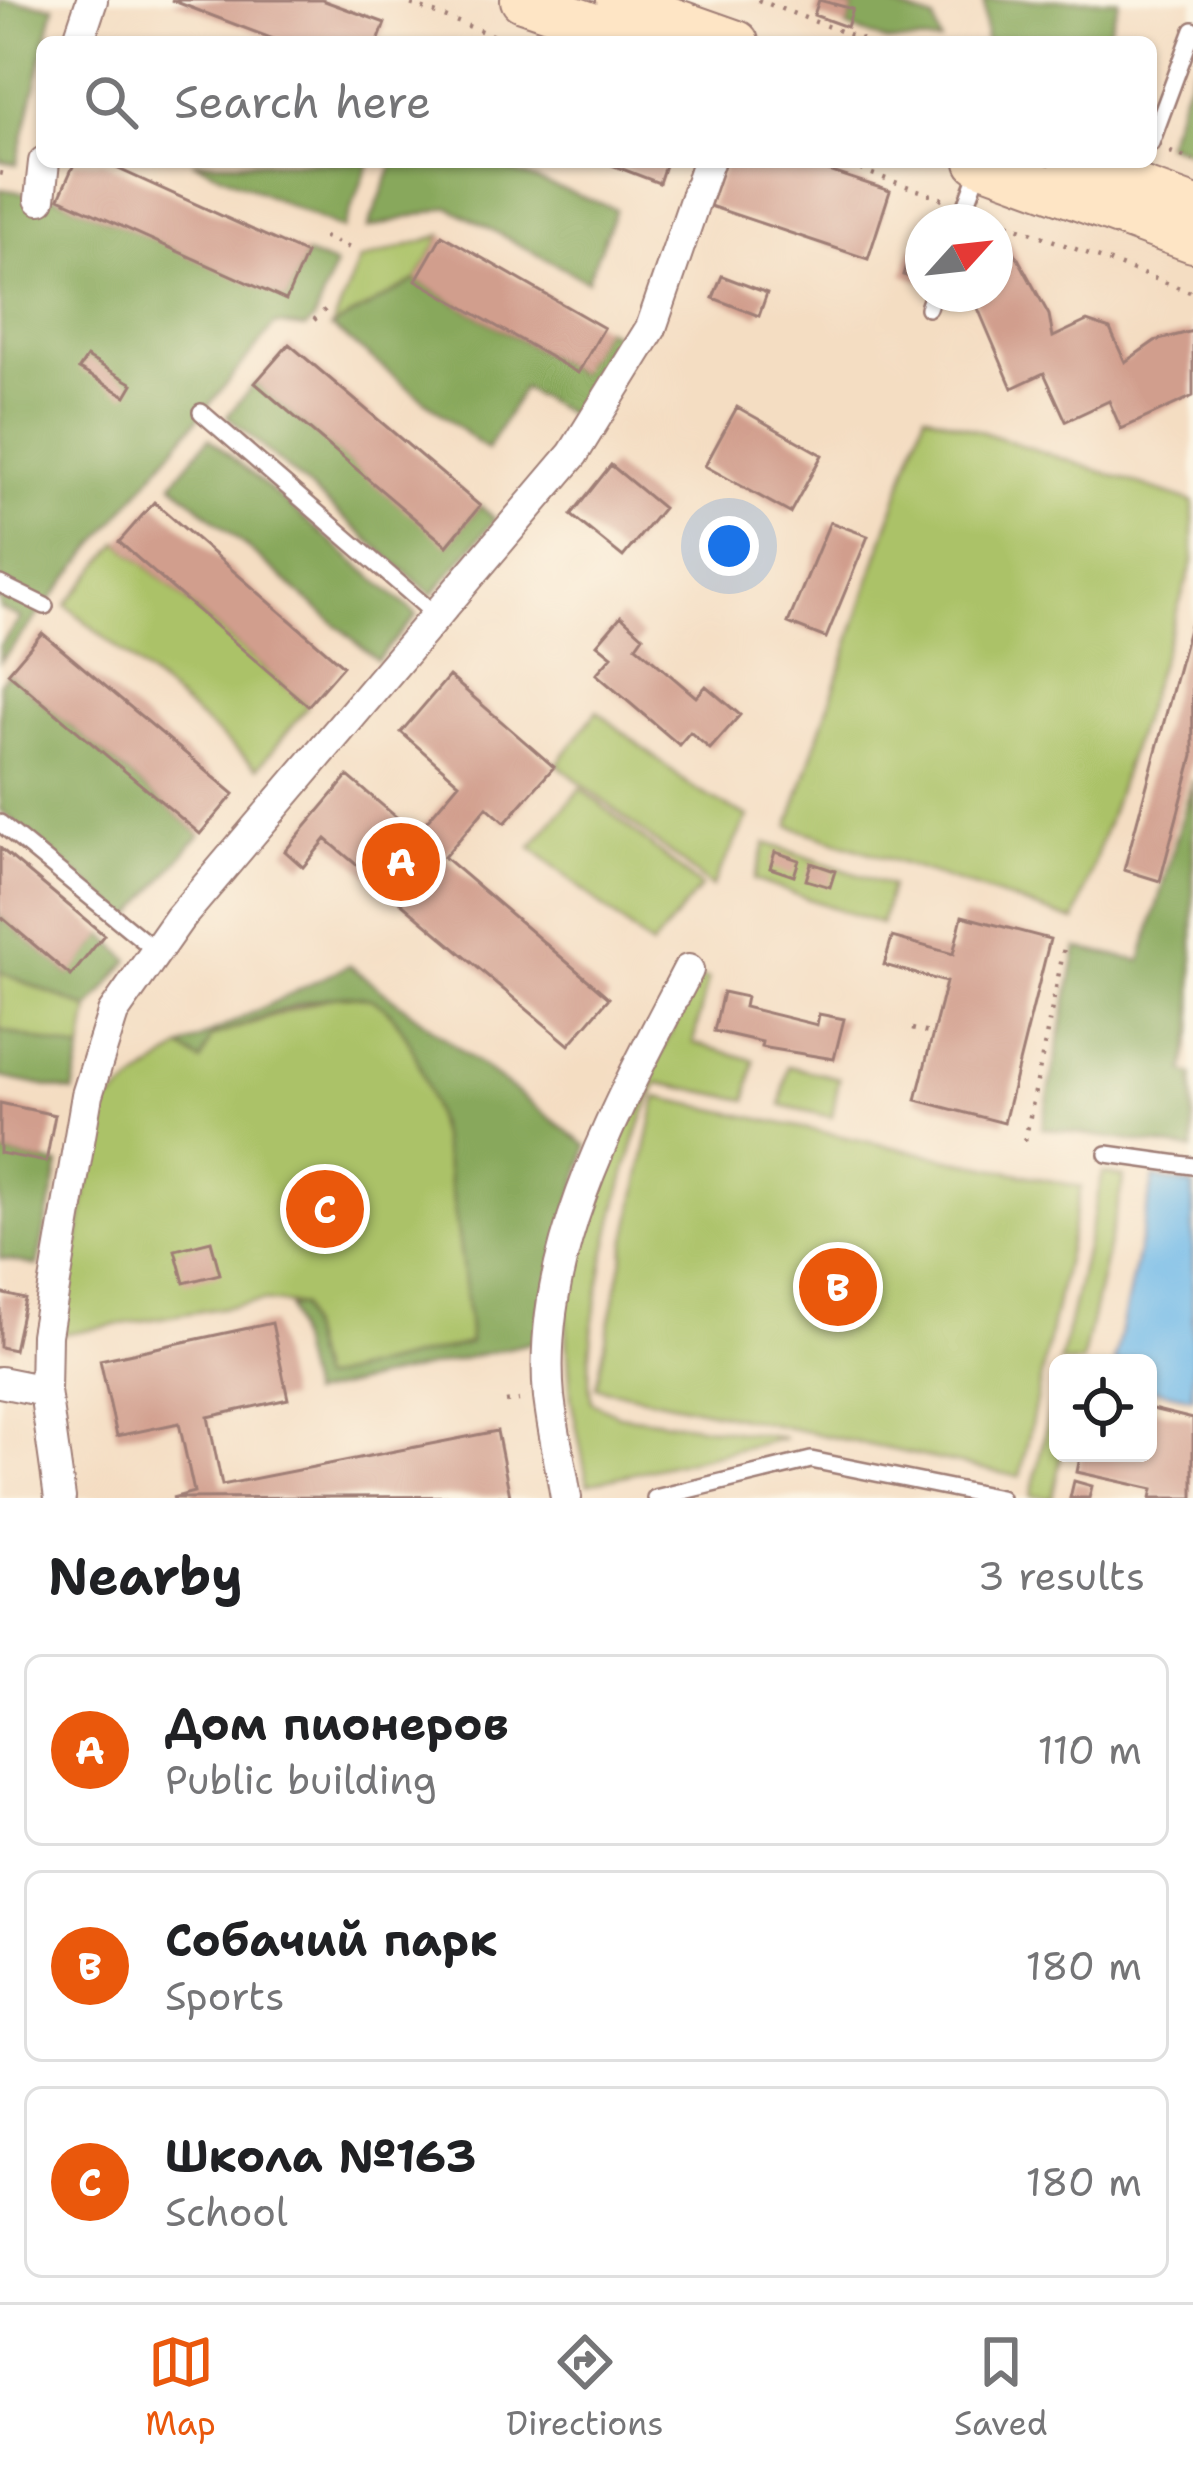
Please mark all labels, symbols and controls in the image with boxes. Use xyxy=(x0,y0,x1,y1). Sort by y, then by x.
search box xyxy=(36,36,1157,168)
icon: search xyxy=(78,69,144,135)
text: Search here xyxy=(174,72,431,132)
north arrow xyxy=(905,204,1013,312)
your location xyxy=(699,516,759,576)
pin: A xyxy=(362,817,440,907)
pin: C xyxy=(286,1164,364,1254)
pin: B xyxy=(799,1242,877,1332)
map controls xyxy=(1049,1354,1157,1462)
button: locate xyxy=(1049,1354,1157,1462)
text: Nearby xyxy=(48,1542,243,1610)
text: 3 results xyxy=(978,1550,1145,1602)
text: Дом пионеров xyxy=(165,1694,508,1754)
text: A xyxy=(75,1724,105,1776)
text: 110 m xyxy=(1038,1724,1142,1776)
text: Public building xyxy=(165,1754,437,1806)
text: Собачий парк xyxy=(165,1910,497,1970)
text: B xyxy=(78,1940,102,1992)
text: 180 m xyxy=(1026,1940,1142,1992)
text: Sports xyxy=(165,1970,285,2022)
text: Школа №163 xyxy=(165,2126,476,2186)
text: C xyxy=(78,2156,102,2208)
text: 180 m xyxy=(1026,2156,1142,2208)
text: School xyxy=(165,2186,288,2238)
tab: Map xyxy=(145,2329,216,2446)
tab: Directions xyxy=(506,2329,664,2446)
tab: Saved xyxy=(954,2329,1048,2446)

